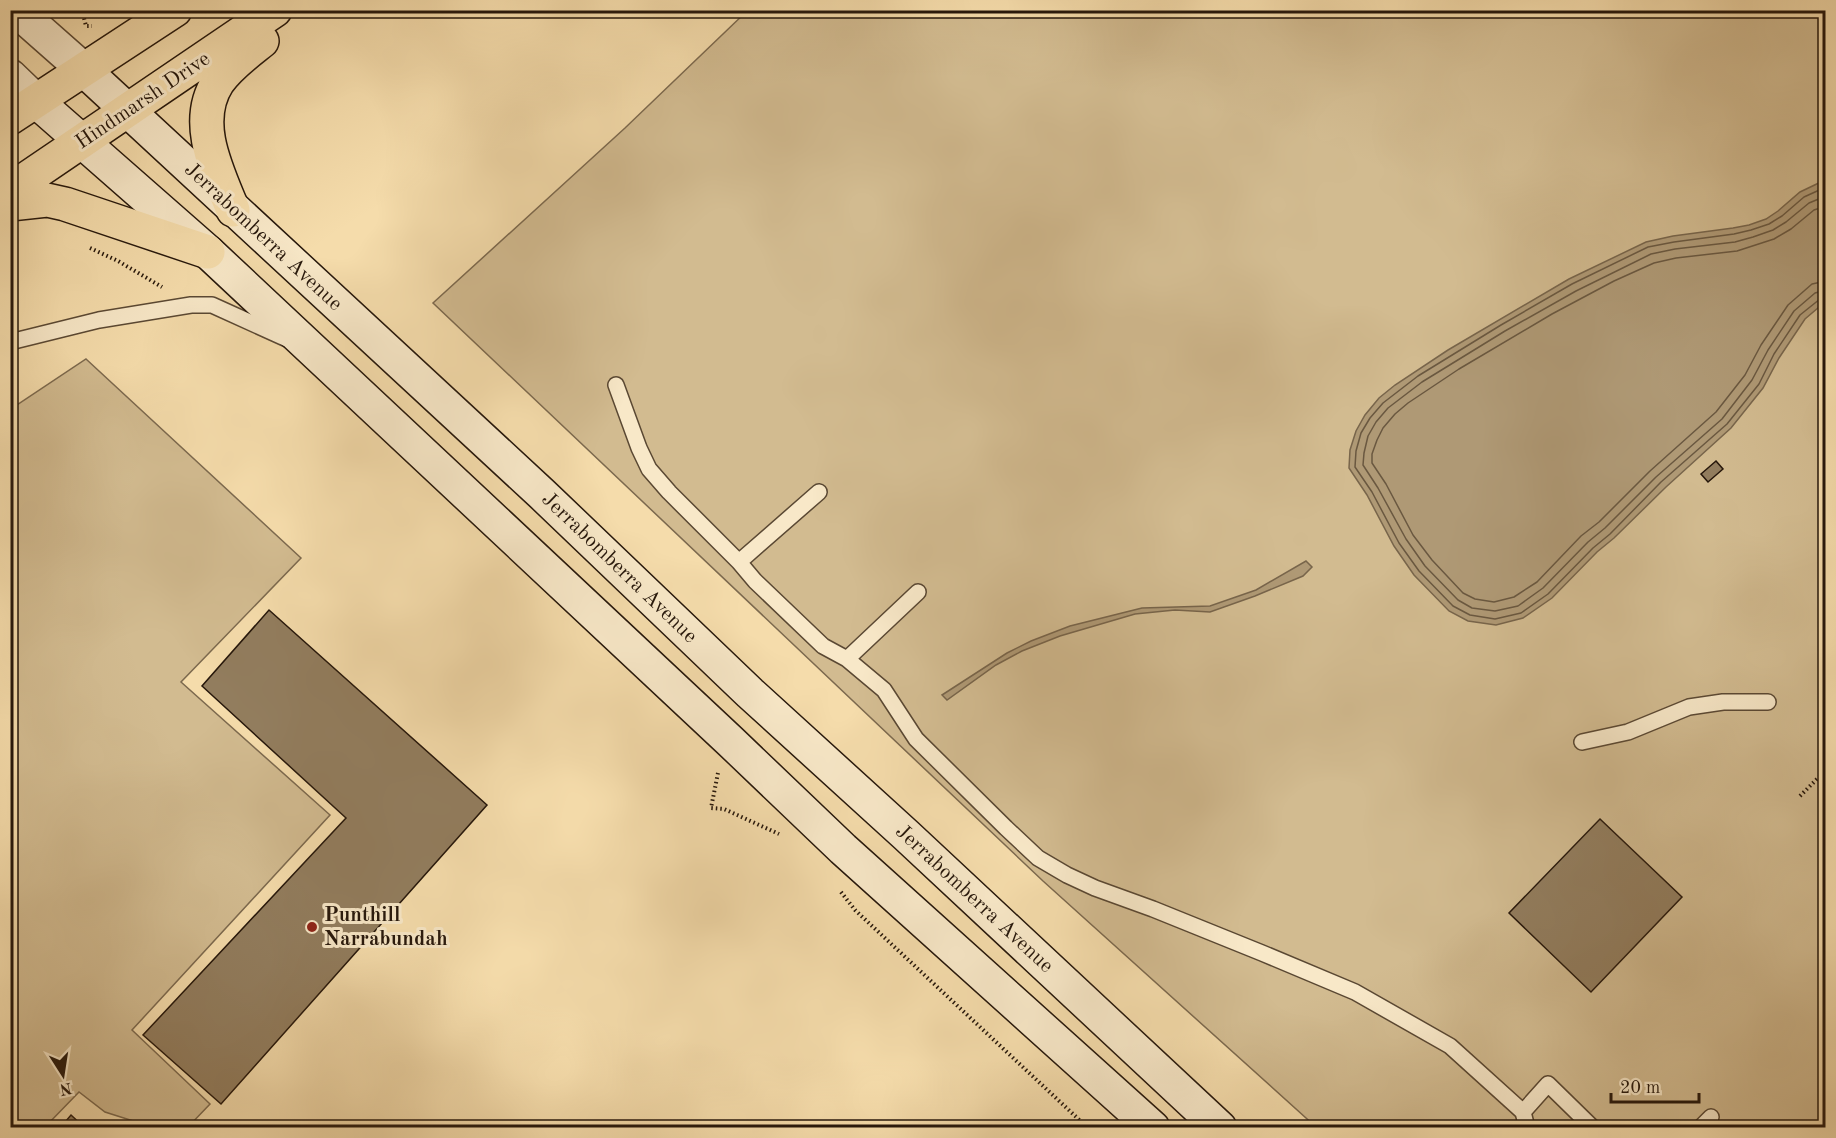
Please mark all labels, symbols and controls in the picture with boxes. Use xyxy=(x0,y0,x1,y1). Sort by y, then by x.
street label: Hindmarsh Drive xyxy=(72,48,214,154)
street label: Jerrabomberra Avenue xyxy=(180,159,346,315)
street label: Jerrabomberra Avenue xyxy=(537,489,701,647)
street label: Jerrabomberra Avenue xyxy=(891,821,1057,977)
place label: Punthill Narrabundah xyxy=(324,905,448,950)
marker: Punthill Narrabundah xyxy=(305,920,319,934)
north arrow xyxy=(33,1045,93,1105)
scale bar xyxy=(1611,1066,1700,1104)
text: N xyxy=(57,1079,73,1097)
text: 20 m xyxy=(1620,1079,1660,1097)

